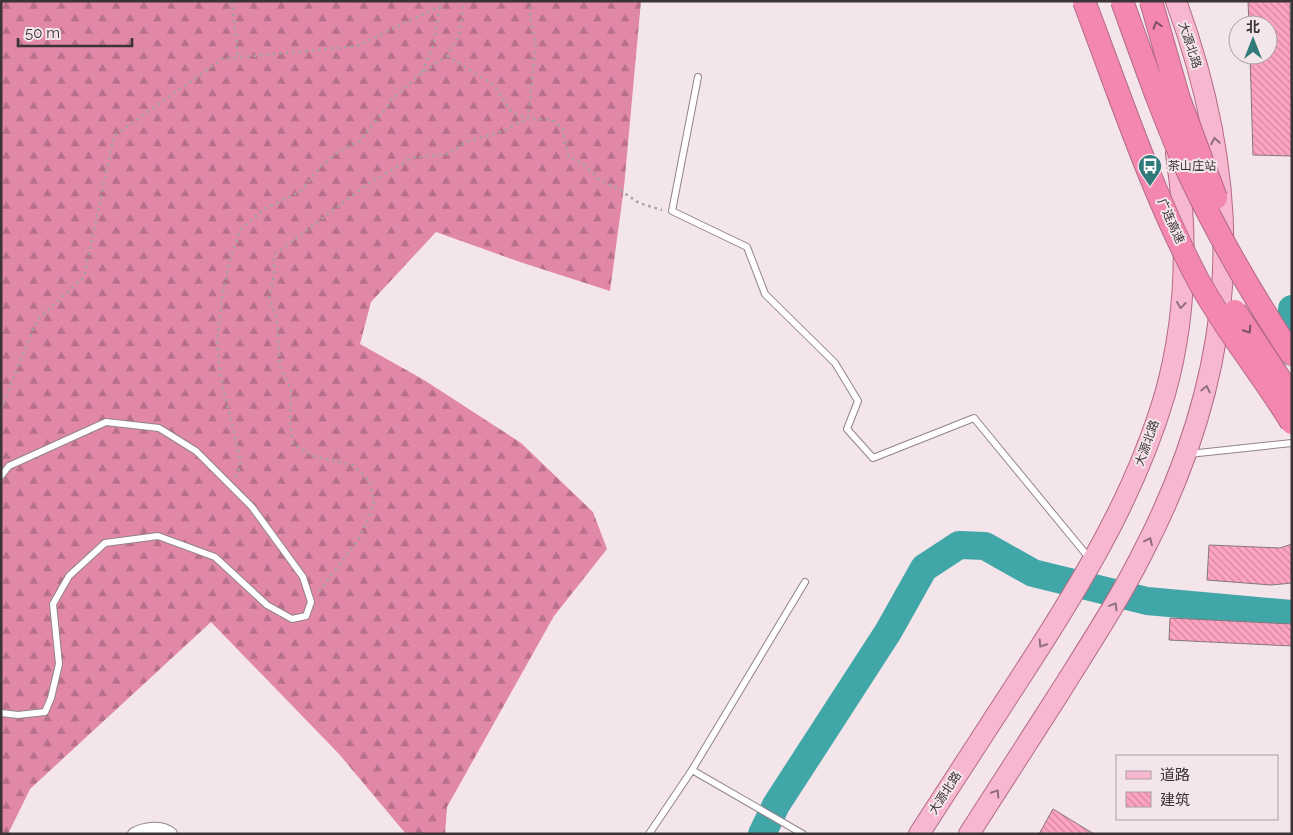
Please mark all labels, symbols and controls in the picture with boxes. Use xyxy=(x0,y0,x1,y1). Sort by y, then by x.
scale bar xyxy=(18,15,131,47)
north arrow xyxy=(1228,15,1278,65)
text: 北 xyxy=(1246,19,1260,35)
street label: 大源北路 xyxy=(1176,20,1204,70)
one-way arrow xyxy=(1153,21,1163,29)
text: 50 m xyxy=(25,24,60,42)
one-way arrow xyxy=(1211,137,1221,146)
bus stop icon: 茶山庄站 xyxy=(1137,153,1163,187)
place label: 茶山庄站 xyxy=(1168,159,1216,173)
street label: 广连高速 xyxy=(1155,196,1187,246)
one-way arrow xyxy=(1176,302,1187,310)
one-way arrow xyxy=(1242,325,1251,334)
one-way arrow xyxy=(1200,385,1211,394)
street label: 大源北路 xyxy=(1132,418,1162,468)
one-way arrow xyxy=(1143,537,1153,546)
one-way arrow xyxy=(1107,602,1117,611)
one-way arrow xyxy=(1039,638,1048,648)
legend xyxy=(1116,755,1278,820)
text: 道路 xyxy=(1160,766,1190,784)
street label: 大源北路 xyxy=(926,769,964,817)
one-way arrow xyxy=(989,789,999,798)
text: 建筑 xyxy=(1160,791,1190,809)

